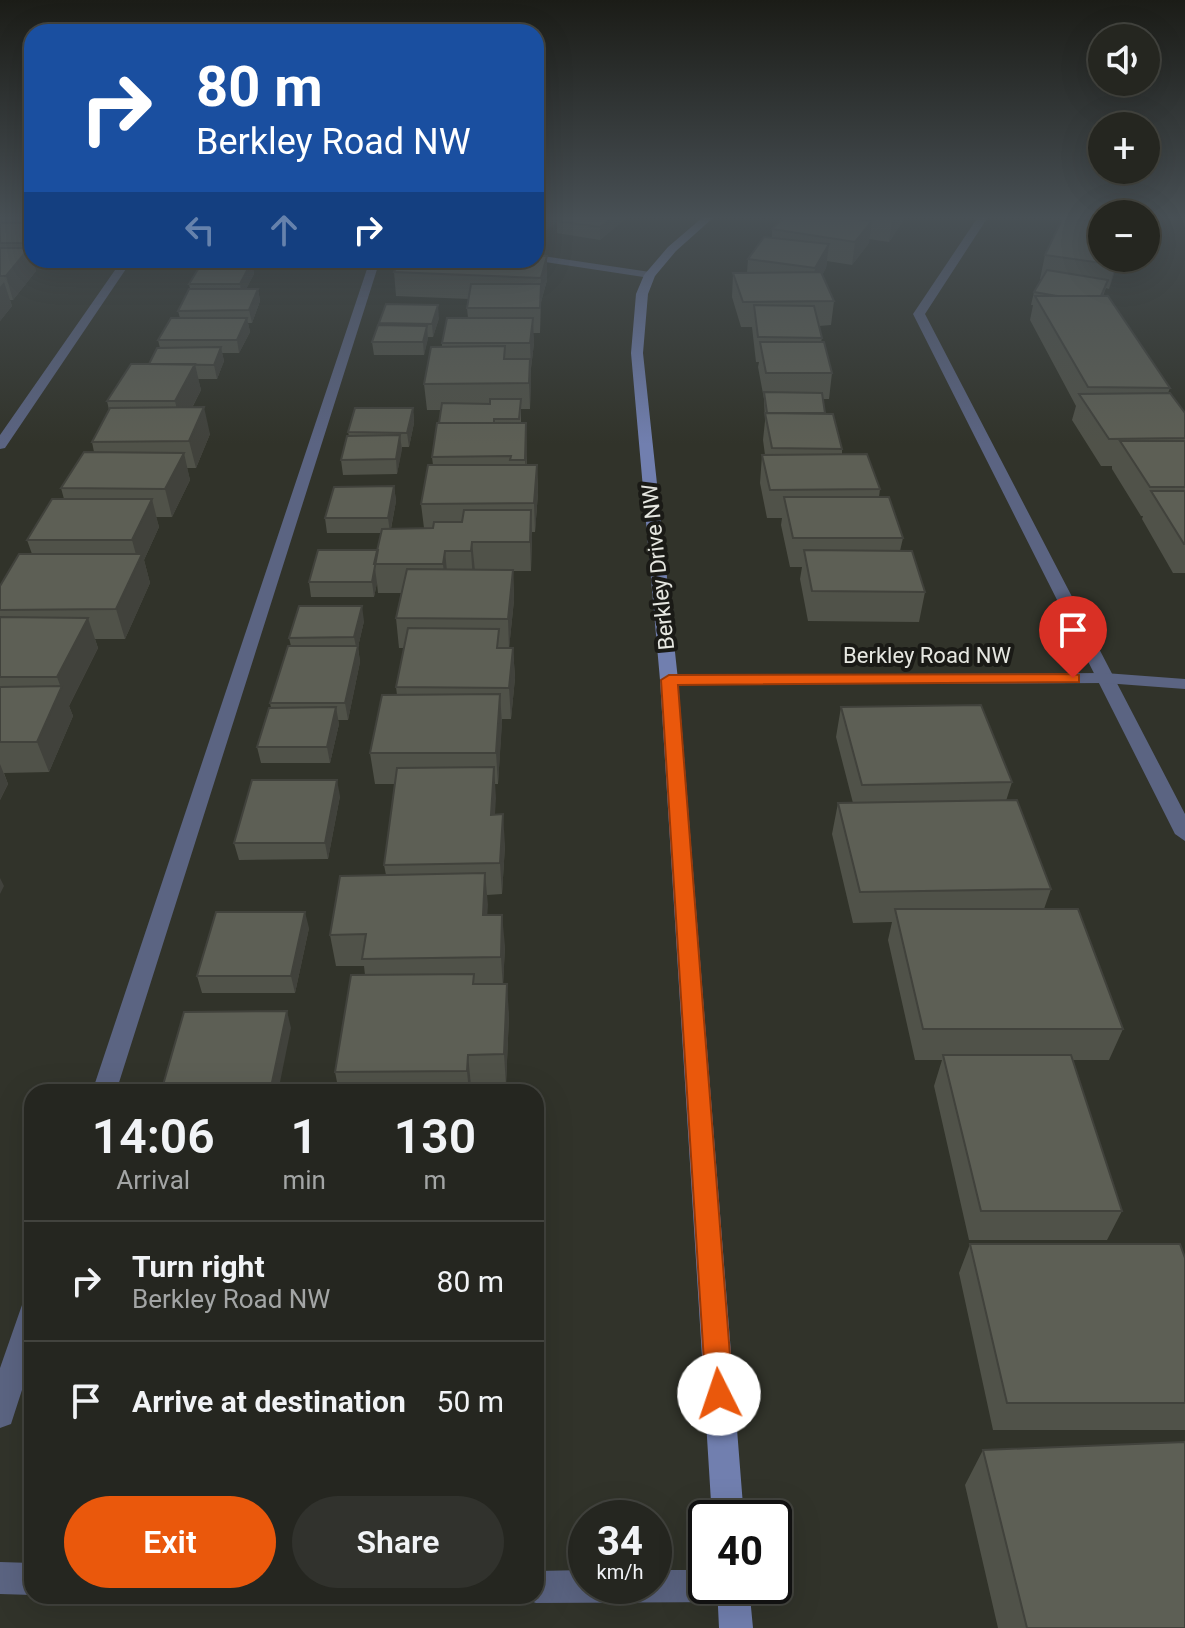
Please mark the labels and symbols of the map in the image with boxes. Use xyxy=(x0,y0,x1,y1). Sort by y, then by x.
street label: Berkley Drive NW xyxy=(637,482,679,651)
pin xyxy=(1039,596,1107,678)
street label: Berkley Road NW xyxy=(843,643,1011,668)
position arrow xyxy=(677,1352,761,1436)
speed limit sign: 40 xyxy=(688,1500,792,1604)

